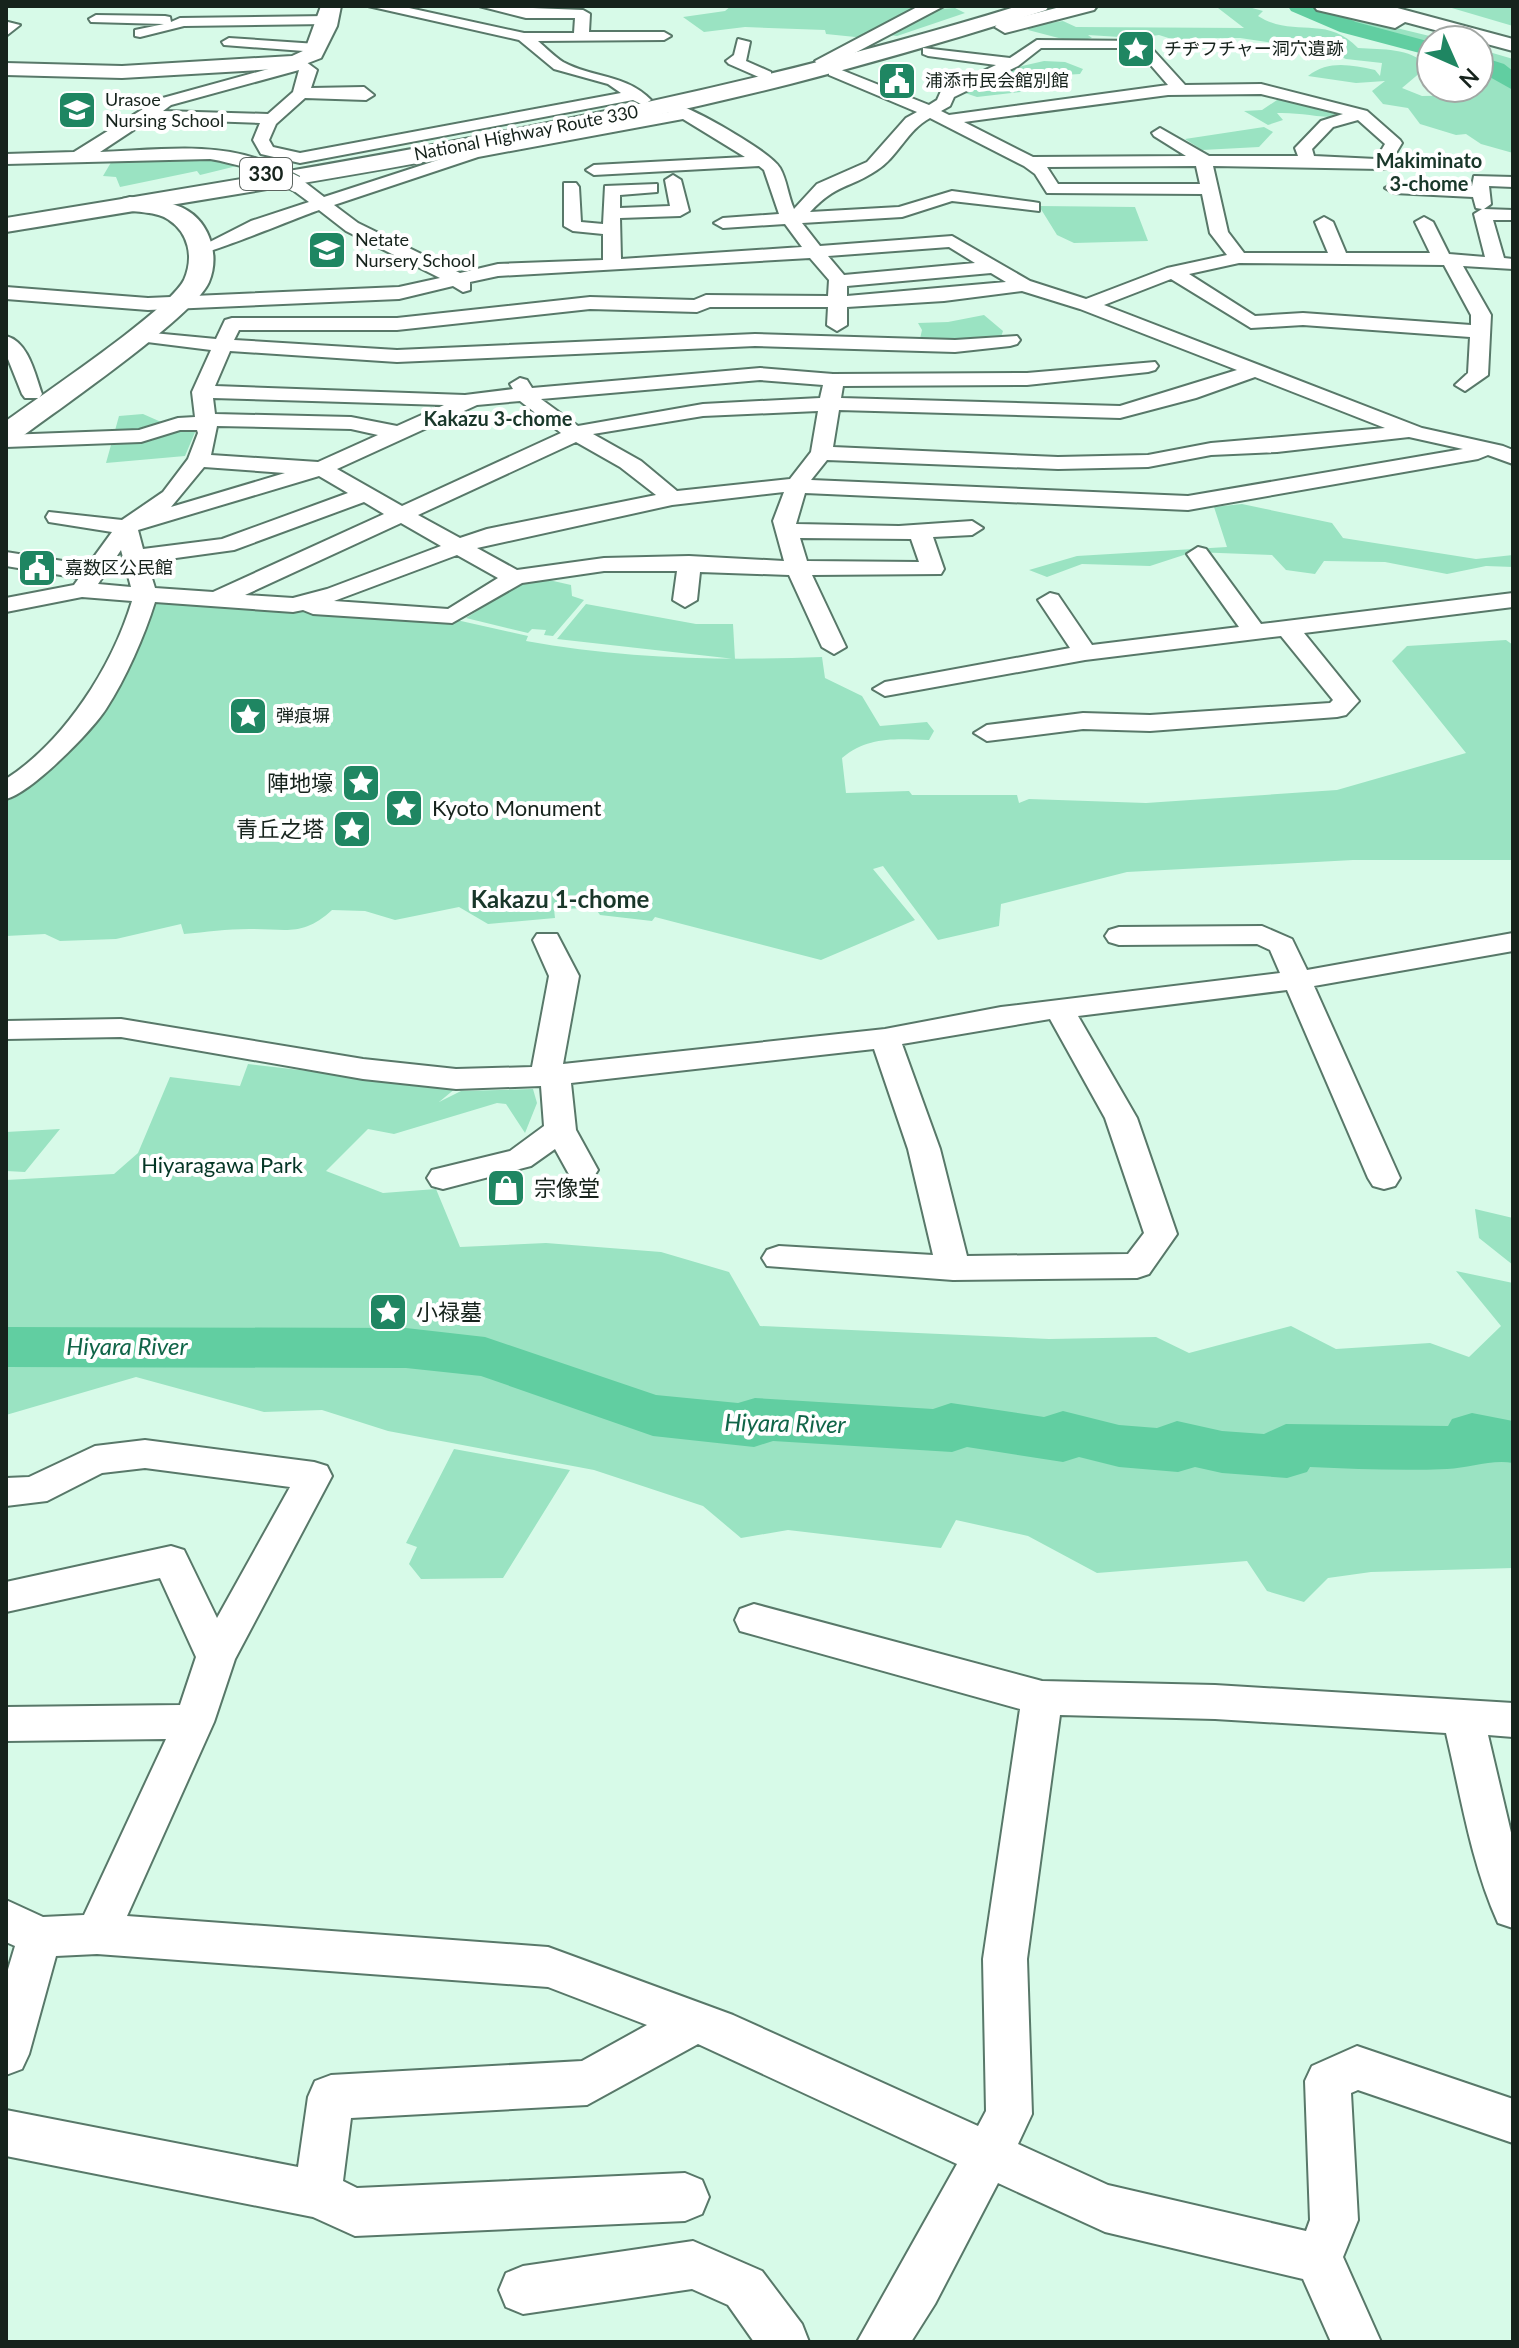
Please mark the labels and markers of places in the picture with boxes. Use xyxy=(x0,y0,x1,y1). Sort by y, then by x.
place icon: チヂフチャー洞穴遺跡 xyxy=(1115,28,1157,70)
place label: チヂフチャー洞穴遺跡 xyxy=(1164,37,1344,59)
public building icon: 浦添市民会館別館 xyxy=(876,60,918,102)
place label: 浦添市民会館別館 xyxy=(925,69,1069,91)
place label: Urasoe Nursing School xyxy=(105,88,224,131)
school or university icon: Urasoe Nursing School xyxy=(56,89,98,131)
place label: Netate Nursery School xyxy=(355,228,475,271)
school or university icon: Netate Nursery School xyxy=(306,229,348,271)
public building icon: 嘉数区公民館 xyxy=(16,547,58,589)
place label: 嘉数区公民館 xyxy=(65,556,173,578)
place icon: 弾痕塀 xyxy=(227,695,269,737)
place label: 弾痕塀 xyxy=(276,704,330,726)
place icon: 陣地壕 xyxy=(340,762,382,804)
place label: 陣地壕 xyxy=(267,769,333,796)
place icon: Kyoto Monument xyxy=(383,787,425,829)
place label: Kyoto Monument xyxy=(432,794,602,821)
place icon: 青丘之塔 xyxy=(331,808,373,850)
place label: 青丘之塔 xyxy=(236,815,324,842)
shop icon: 宗像堂 xyxy=(485,1167,527,1209)
place label: 宗像堂 xyxy=(534,1174,600,1201)
place icon: 小禄墓 xyxy=(367,1291,409,1333)
place label: 小禄墓 xyxy=(416,1298,482,1325)

